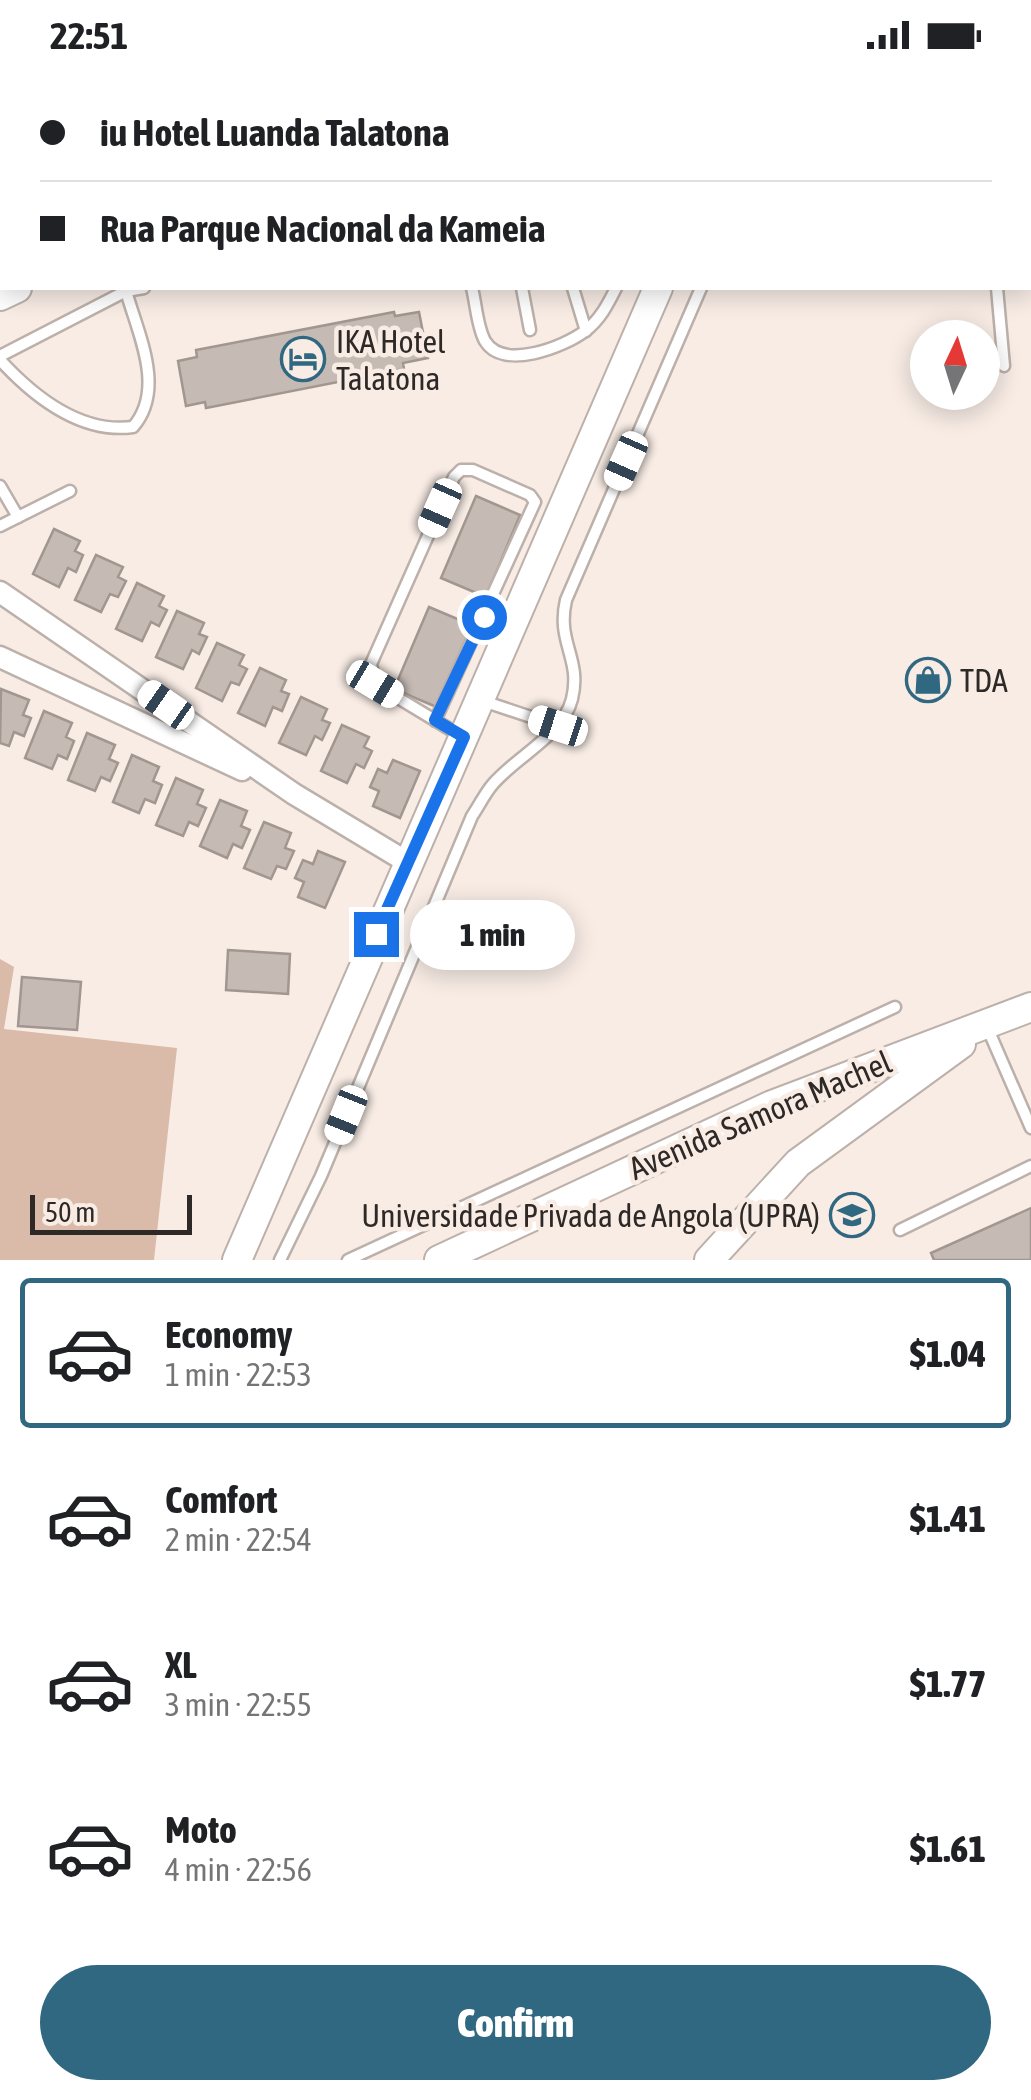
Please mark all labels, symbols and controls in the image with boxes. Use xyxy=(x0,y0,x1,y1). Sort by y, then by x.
text: 22:51 xyxy=(50,14,128,57)
text: iu Hotel Luanda Talatona xyxy=(100,111,449,154)
text: Rua Parque Nacional da Kameia xyxy=(100,207,545,250)
north arrow xyxy=(910,320,1000,410)
map controls xyxy=(910,320,1000,410)
place label: IKA Hotel Talatona xyxy=(336,323,446,397)
hotel icon: IKA Hotel Talatona xyxy=(280,336,326,382)
car xyxy=(600,427,652,495)
car xyxy=(414,474,466,542)
route start xyxy=(462,595,507,640)
car xyxy=(342,656,408,712)
shop icon: TDA xyxy=(905,657,951,703)
place label: TDA xyxy=(960,662,1008,699)
car xyxy=(133,676,199,734)
car xyxy=(525,702,591,750)
callout: 1 min xyxy=(411,899,576,969)
route end xyxy=(354,912,399,957)
text: 1 min xyxy=(460,916,525,953)
street label: Avenida Samora Machel xyxy=(623,1043,897,1187)
car xyxy=(321,1082,371,1148)
scale bar xyxy=(30,1190,192,1234)
school or university icon: Universidade Privada de Angola (UPRA) xyxy=(829,1192,875,1238)
text: 50 m xyxy=(45,1196,95,1228)
place label: Universidade Privada de Angola (UPRA) xyxy=(361,1197,820,1234)
icon: car xyxy=(45,1308,135,1398)
text: Economy xyxy=(165,1313,292,1356)
text: $1.04 xyxy=(910,1332,986,1375)
text: 1 min · 22:53 xyxy=(165,1356,312,1393)
icon: car xyxy=(45,1473,135,1563)
text: Comfort xyxy=(165,1478,277,1521)
text: $1.41 xyxy=(910,1497,986,1540)
text: 2 min · 22:54 xyxy=(165,1521,312,1558)
icon: car xyxy=(45,1638,135,1728)
text: XL xyxy=(165,1643,197,1686)
text: $1.77 xyxy=(910,1662,986,1705)
text: 3 min · 22:55 xyxy=(165,1686,312,1723)
icon: car xyxy=(45,1803,135,1893)
text: Moto xyxy=(165,1808,237,1851)
text: $1.61 xyxy=(910,1827,986,1870)
text: 4 min · 22:56 xyxy=(165,1851,312,1888)
button: Confirm xyxy=(40,1965,991,2080)

